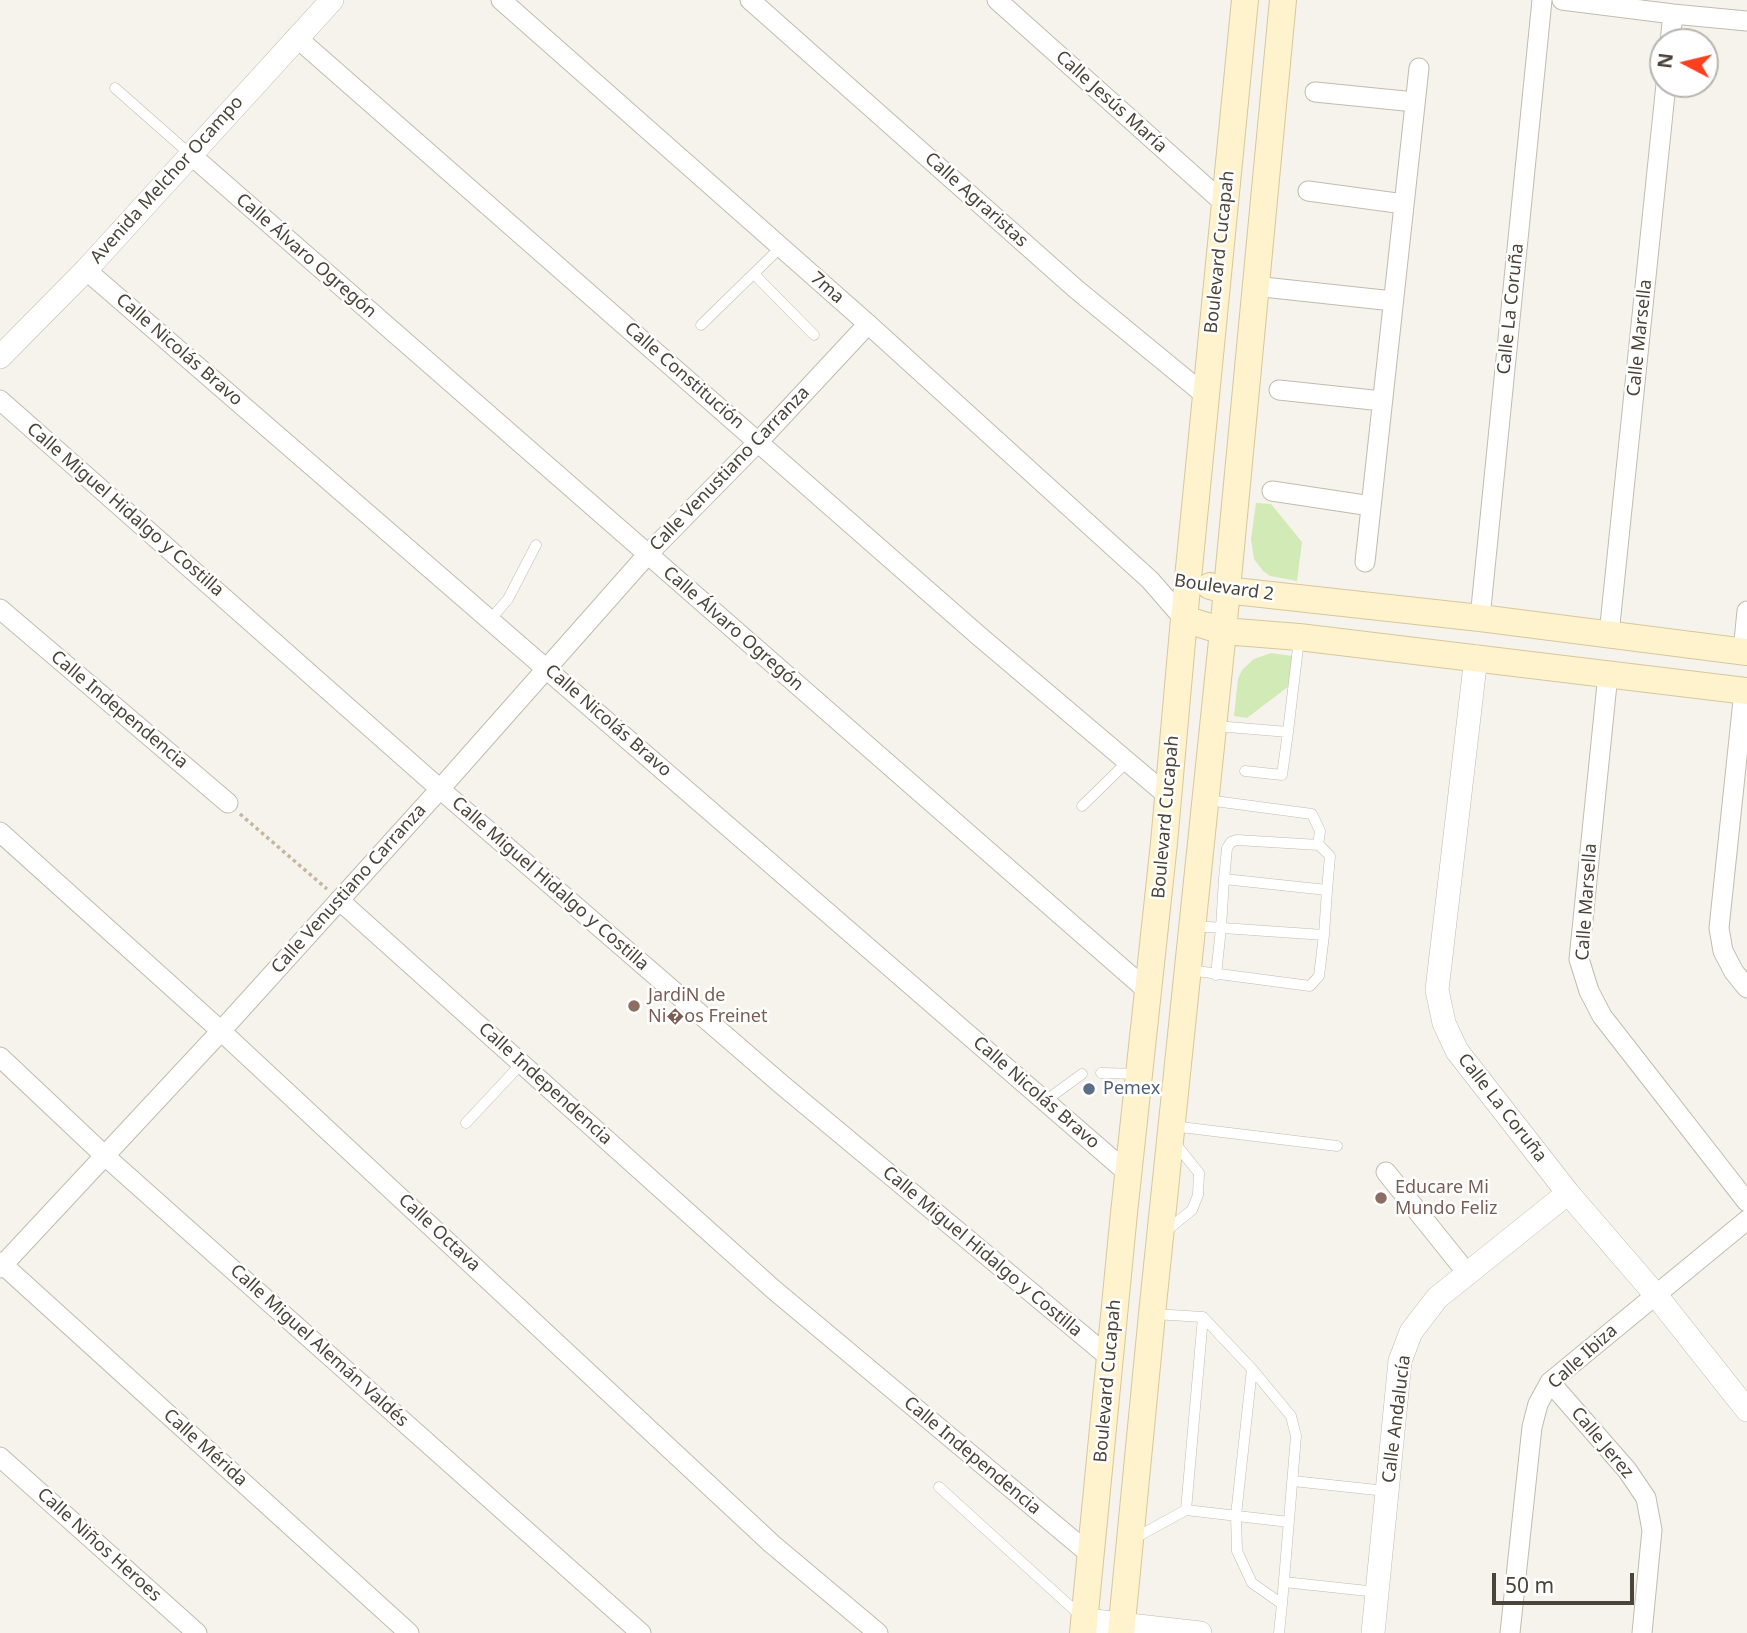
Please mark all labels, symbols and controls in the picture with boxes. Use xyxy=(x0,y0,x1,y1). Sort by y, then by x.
north arrow xyxy=(1649,28,1719,98)
street label: Calle Jesús María xyxy=(1051,46,1171,158)
text: N xyxy=(1651,51,1679,70)
street label: Avenida Melchor Ocampo xyxy=(86,92,248,268)
street label: Calle Agraristas xyxy=(920,148,1032,252)
street label: Boulevard Cucapah xyxy=(1201,169,1239,335)
street label: Calle Álvaro Ogregón xyxy=(231,189,381,323)
street label: Calle La Coruña xyxy=(1493,242,1529,376)
street label: 7ma xyxy=(806,268,848,308)
street label: Calle Marsella xyxy=(1623,278,1657,398)
street label: Calle Nicolás Bravo xyxy=(111,289,247,411)
street label: Calle Constitución xyxy=(620,318,748,434)
street label: Calle Venustiano Carranza xyxy=(646,382,814,556)
street label: Calle Miguel Hidalgo y Costilla xyxy=(22,419,228,601)
street label: Calle Álvaro Ogregón xyxy=(658,562,808,696)
street label: Boulevard 2 xyxy=(1173,570,1275,606)
street label: Calle Independencia xyxy=(46,646,192,774)
street label: Calle Nicolás Bravo xyxy=(540,660,676,782)
street label: Boulevard Cucapah xyxy=(1148,734,1184,900)
street label: Calle Miguel Hidalgo y Costilla xyxy=(447,793,653,975)
street label: Calle Venustiano Carranza xyxy=(267,800,431,978)
street label: Calle Marsella xyxy=(1572,843,1602,961)
place label: JardiN de Ni�os Freinet xyxy=(648,985,768,1028)
marker: JardiN de Ni�os Freinet xyxy=(626,998,642,1014)
street label: Calle Independencia xyxy=(474,1018,616,1150)
street label: Calle Nicolás Bravo xyxy=(968,1032,1104,1154)
street label: Calle La Coruña xyxy=(1453,1049,1551,1167)
place label: Pemex xyxy=(1103,1078,1160,1100)
marker: Pemex xyxy=(1081,1081,1097,1097)
street label: Calle Miguel Hidalgo y Costilla xyxy=(878,1162,1086,1342)
place label: Educare Mi Mundo Feliz xyxy=(1395,1177,1497,1220)
street label: Calle Octava xyxy=(394,1190,484,1276)
marker: Educare Mi Mundo Feliz xyxy=(1373,1190,1389,1206)
street label: Calle Miguel Alemán Valdés xyxy=(225,1260,413,1432)
street label: Boulevard Cucapah xyxy=(1090,1298,1126,1464)
street label: Calle Ibiza xyxy=(1544,1320,1622,1394)
street label: Calle Andalucía xyxy=(1378,1354,1416,1484)
street label: Calle Independencia xyxy=(899,1392,1045,1520)
street label: Calle Jerez xyxy=(1566,1403,1638,1483)
street label: Calle Mérida xyxy=(159,1405,251,1491)
street label: Calle Niños Heroes xyxy=(33,1484,165,1606)
scale bar xyxy=(1495,1560,1637,1604)
text: 50 m xyxy=(1505,1571,1554,1599)

